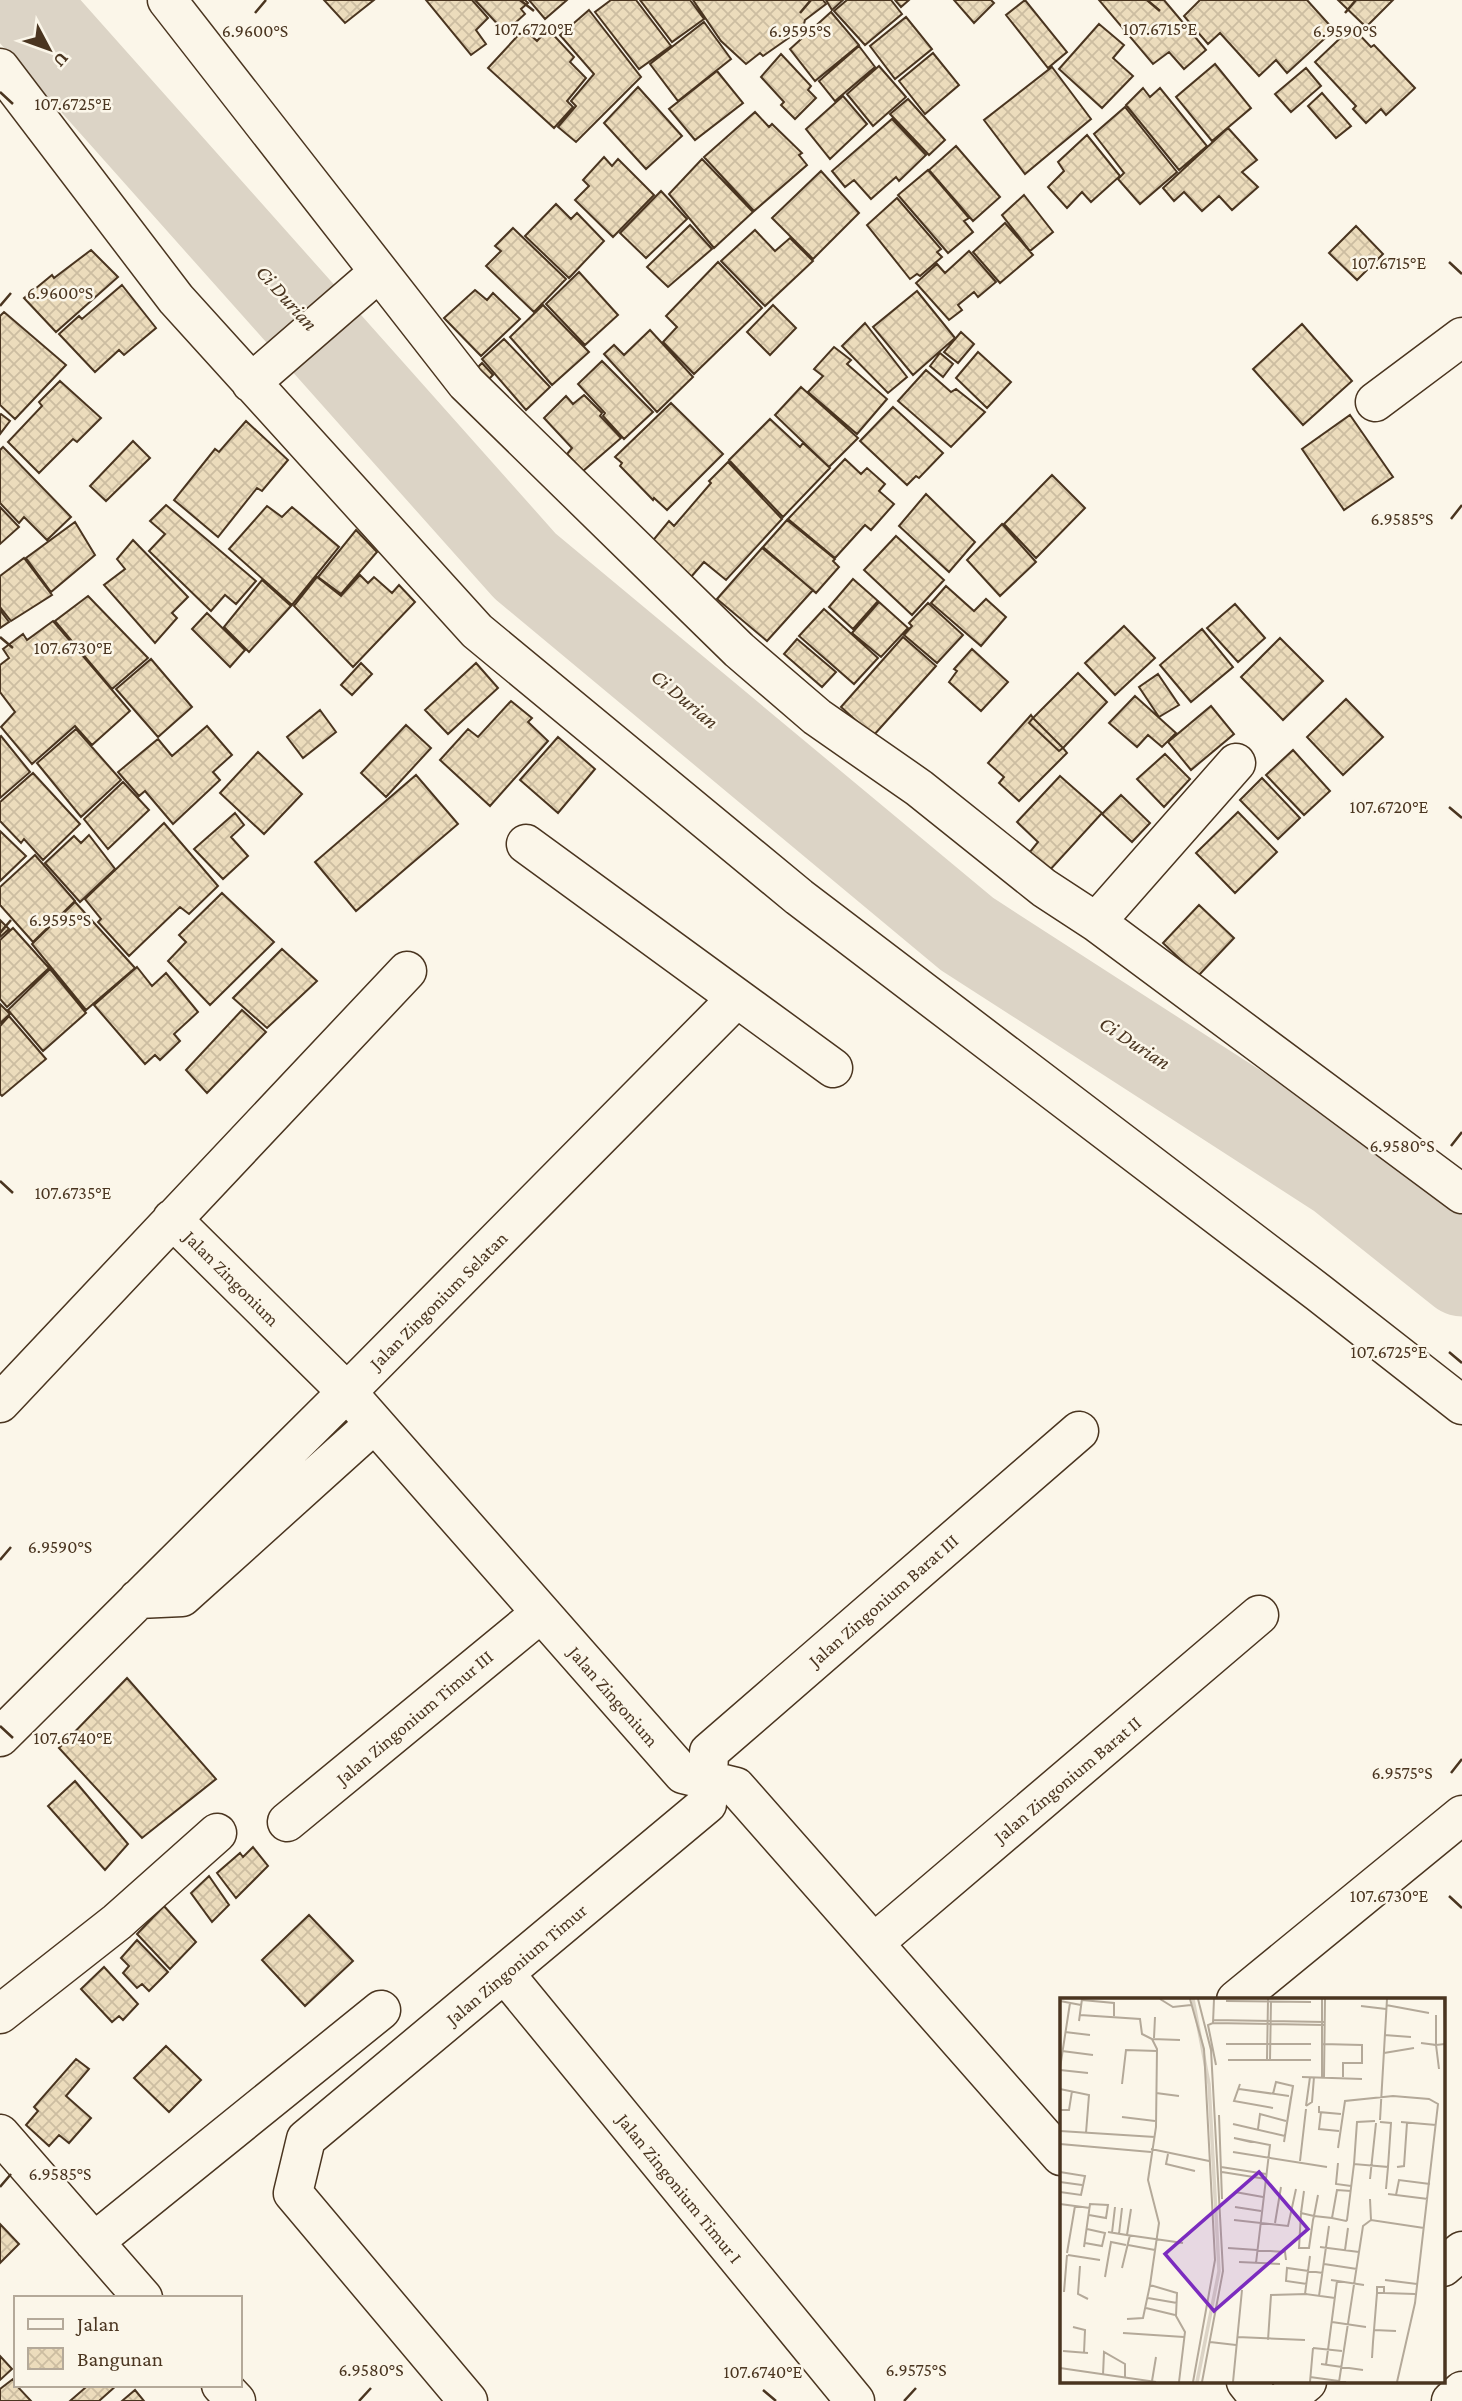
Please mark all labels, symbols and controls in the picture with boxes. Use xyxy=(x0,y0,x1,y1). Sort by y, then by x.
north arrow xyxy=(14,14,84,84)
text: 107.6720°E xyxy=(495,19,574,39)
text: 107.6715°E xyxy=(1123,19,1197,39)
text: 6.9600°S xyxy=(222,21,288,41)
text: 6.9595°S xyxy=(769,21,831,41)
text: 6.9590°S xyxy=(1313,21,1377,41)
text: U xyxy=(49,48,74,72)
text: 107.6725°E xyxy=(35,94,112,114)
text: 107.6715°E xyxy=(1352,253,1426,273)
water label: Ci Durian xyxy=(251,260,323,336)
text: 6.9600°S xyxy=(27,283,93,303)
text: 6.9585°S xyxy=(1370,509,1434,529)
text: 107.6730°E xyxy=(34,638,113,658)
water label: Ci Durian xyxy=(647,664,723,734)
text: 107.6720°E xyxy=(1350,797,1429,817)
text: 6.9595°S xyxy=(29,910,91,930)
water label: Ci Durian xyxy=(1095,1011,1175,1075)
text: 6.9580°S xyxy=(1369,1136,1435,1156)
text: 107.6735°E xyxy=(35,1183,112,1203)
street label: Jalan Zingonium xyxy=(178,1225,284,1330)
street label: Jalan Zingonium Selatan xyxy=(364,1227,511,1375)
text: 107.6725°E xyxy=(1351,1342,1428,1362)
street label: Jalan Zingonium Barat III xyxy=(803,1530,962,1672)
text: 6.9590°S xyxy=(28,1537,92,1557)
street label: Jalan Zingonium xyxy=(563,1640,663,1751)
street label: Jalan Zingonium Timur III xyxy=(330,1646,497,1790)
street label: Jalan Zingonium Barat II xyxy=(988,1712,1145,1848)
text: 107.6740°E xyxy=(34,1728,113,1748)
text: 6.9575°S xyxy=(1371,1763,1433,1783)
text: 107.6730°E xyxy=(1350,1886,1429,1906)
street label: Jalan Zingonium Timur xyxy=(440,1899,591,2031)
inset map xyxy=(1060,1998,1444,2384)
street label: Jalan Zingonium Timur I xyxy=(612,2108,746,2267)
text: 6.9585°S xyxy=(28,2164,92,2184)
legend xyxy=(14,2296,242,2387)
text: Jalan xyxy=(75,2312,119,2336)
text: Bangunan xyxy=(77,2347,163,2371)
text: 6.9580°S xyxy=(338,2360,404,2380)
text: 6.9575°S xyxy=(885,2360,947,2380)
text: 107.6740°E xyxy=(724,2362,803,2382)

